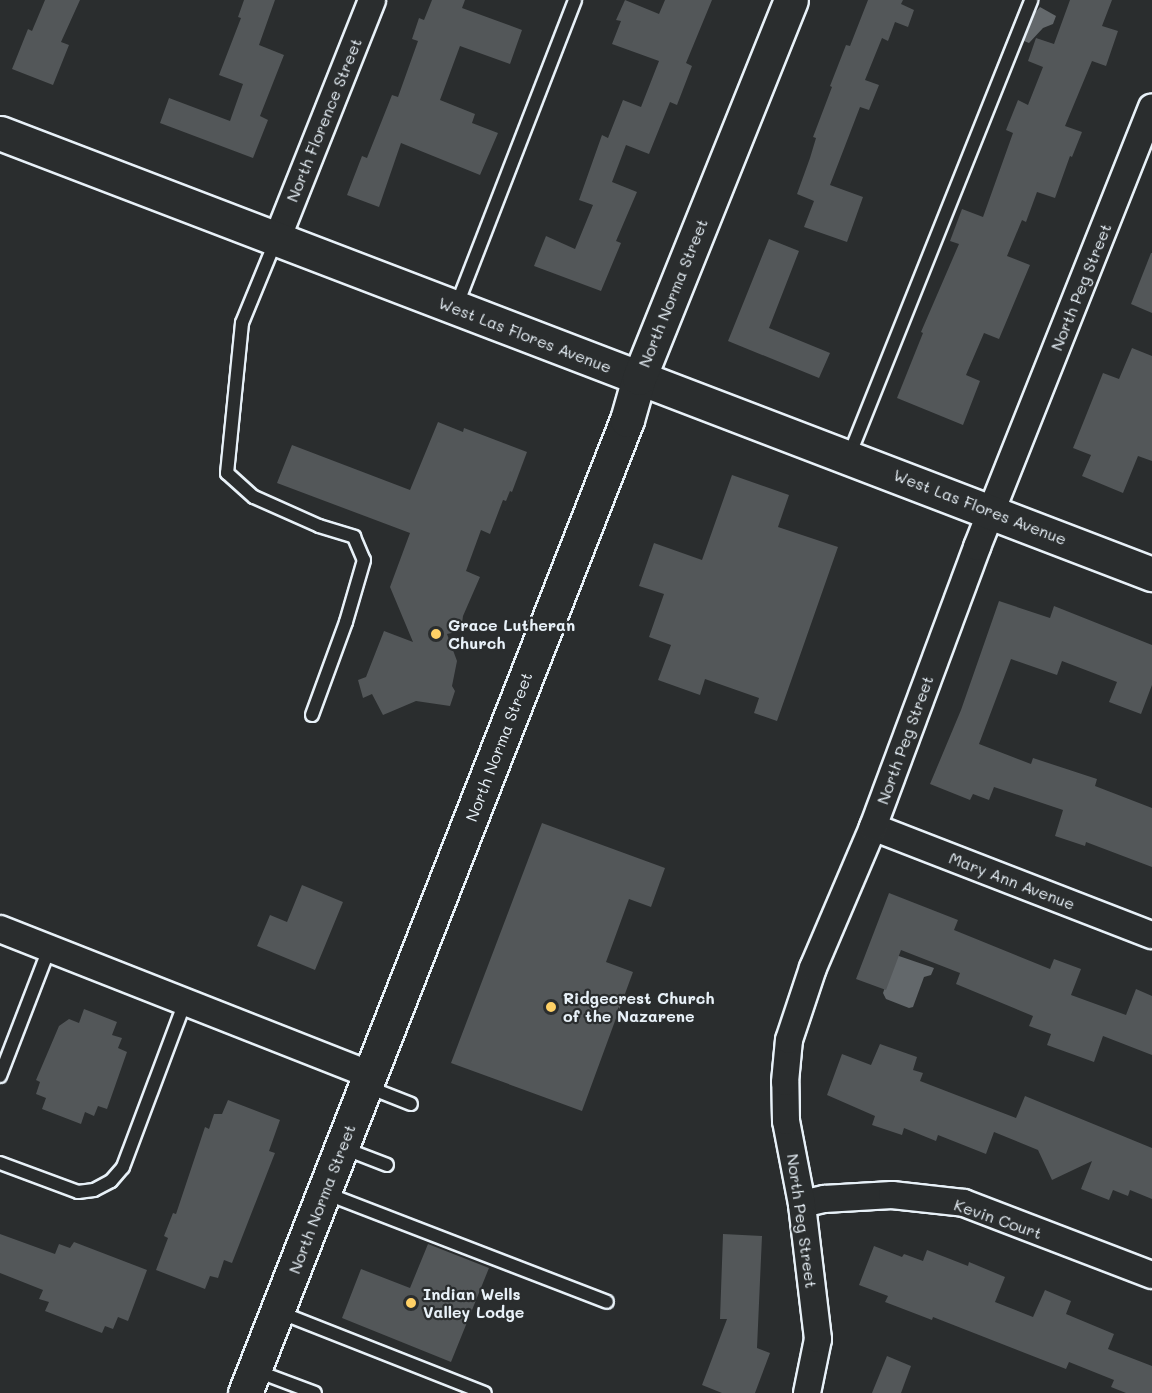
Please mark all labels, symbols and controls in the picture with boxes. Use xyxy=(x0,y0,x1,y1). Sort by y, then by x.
street label: North Florence Street xyxy=(282,35,366,205)
street label: North Norma Street xyxy=(634,216,712,370)
street label: North Peg Street xyxy=(1047,221,1115,353)
street label: West Las Flores Avenue xyxy=(436,293,614,377)
street label: West Las Flores Avenue xyxy=(891,465,1069,549)
place label: Grace Lutheran Church xyxy=(448,615,575,653)
marker: Grace Lutheran Church xyxy=(429,627,443,641)
street label: North Norma Street xyxy=(462,670,536,824)
street label: North Peg Street xyxy=(873,673,937,807)
street label: Mary Ann Avenue xyxy=(946,848,1078,914)
place label: Ridgecrest Church of the Nazarene xyxy=(563,988,715,1026)
marker: Ridgecrest Church of the Nazarene xyxy=(544,1000,558,1014)
street label: North Norma Street xyxy=(285,1122,359,1276)
street label: North Peg Street xyxy=(783,1153,821,1289)
street label: Kevin Court xyxy=(952,1195,1044,1243)
place label: Indian Wells Valley Lodge xyxy=(423,1284,524,1322)
marker: Indian Wells Valley Lodge xyxy=(404,1296,418,1310)

